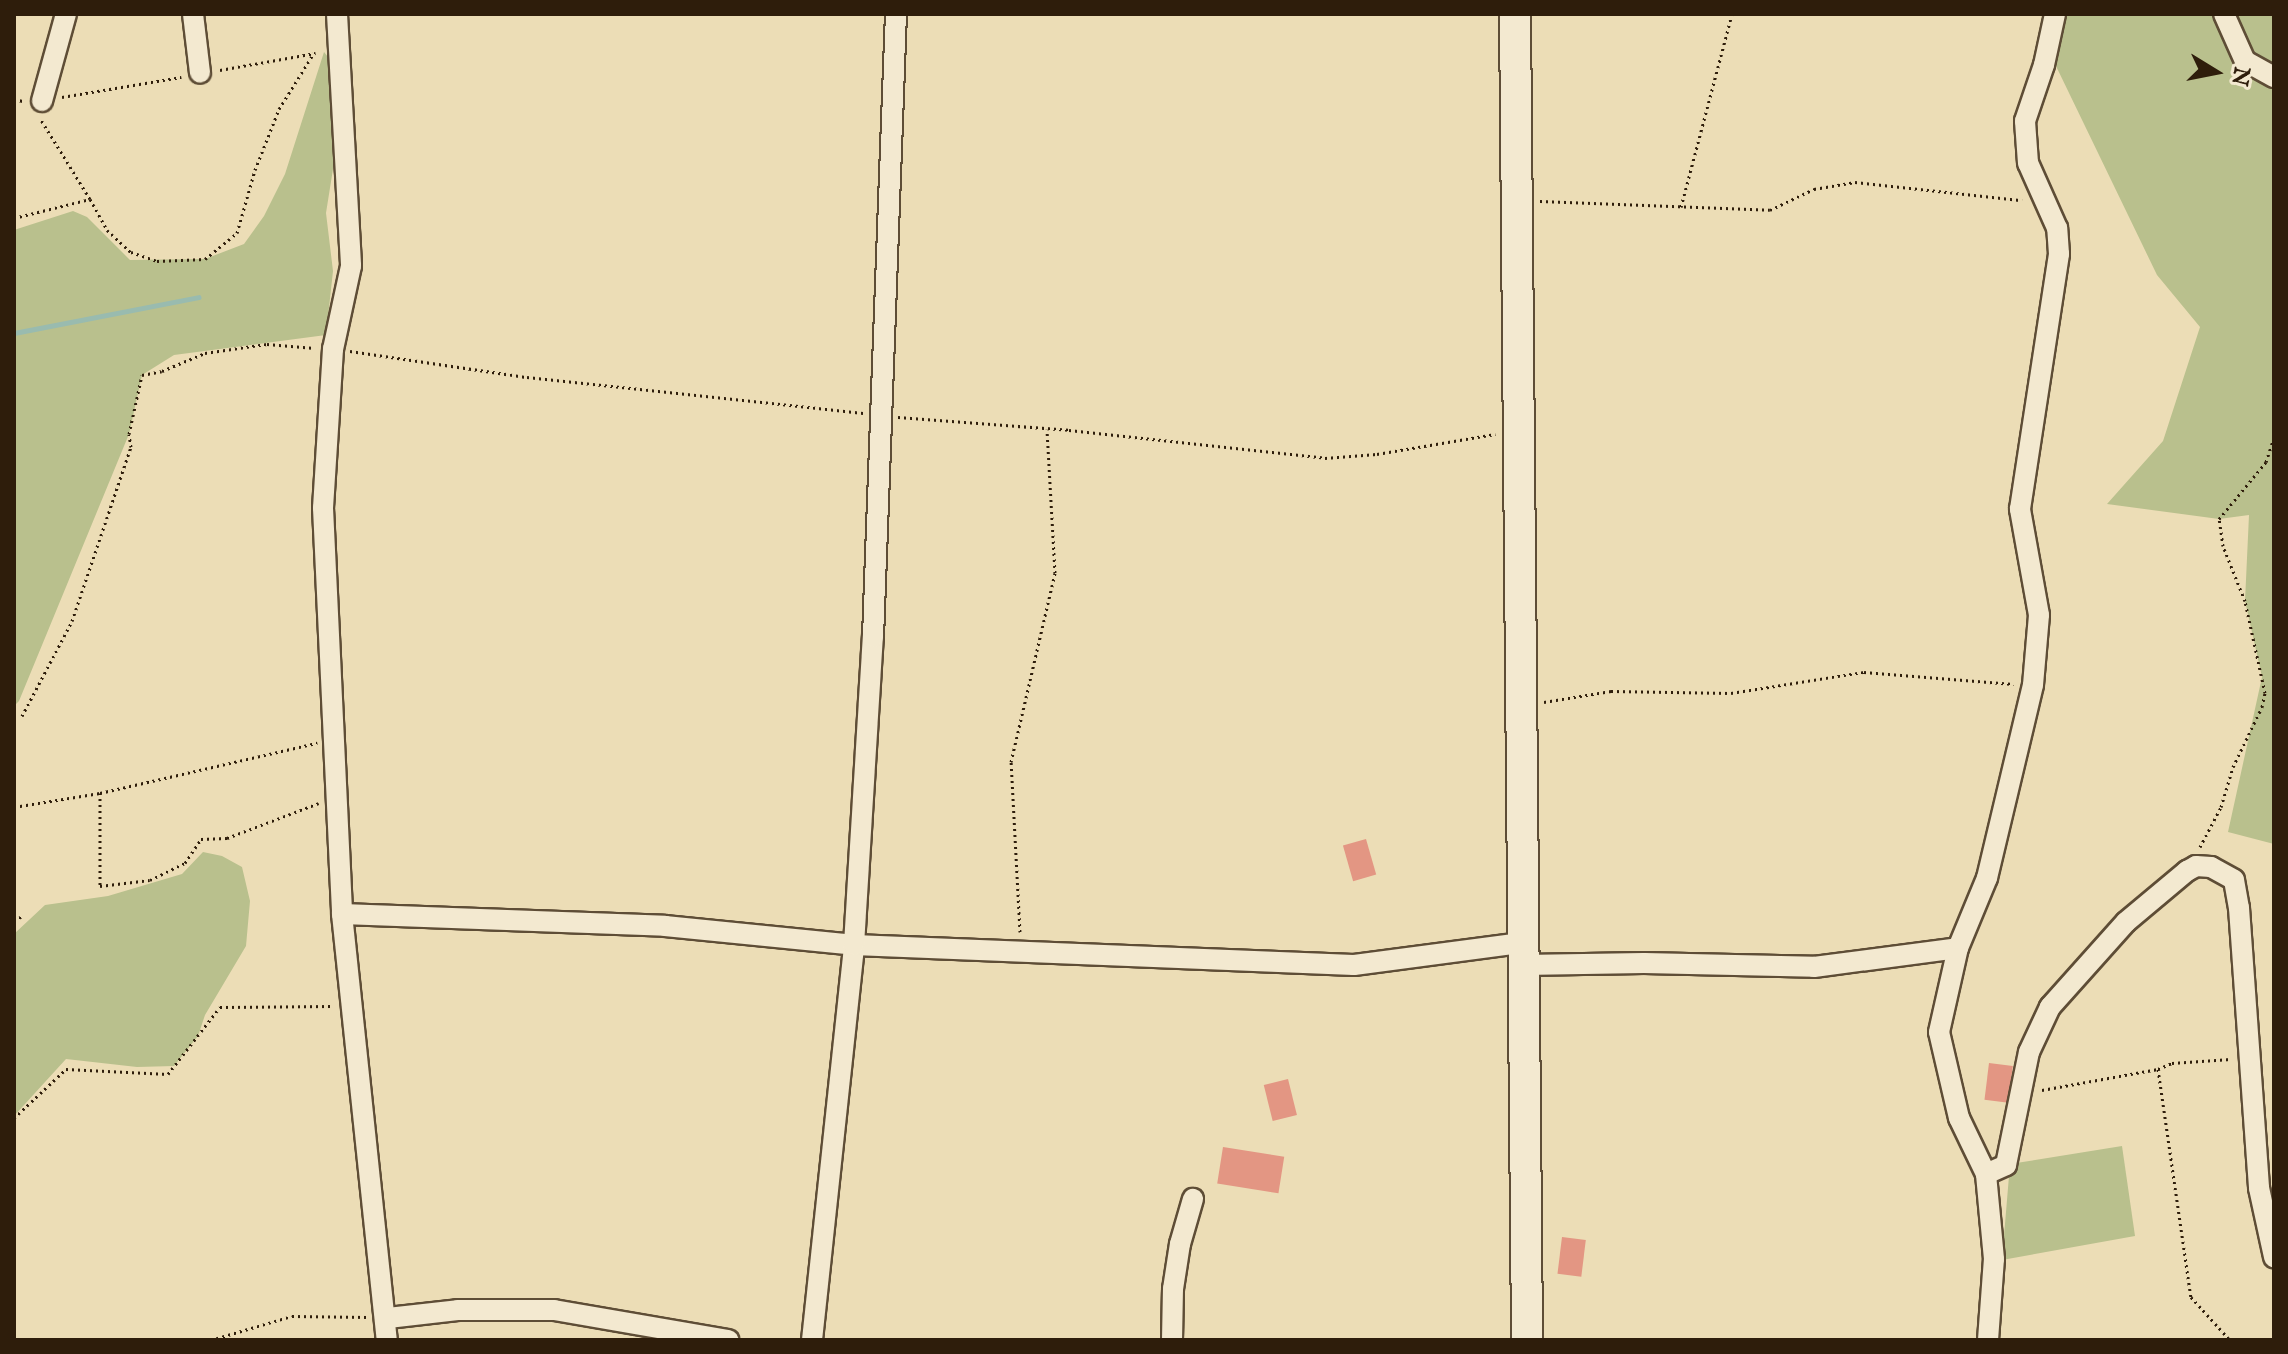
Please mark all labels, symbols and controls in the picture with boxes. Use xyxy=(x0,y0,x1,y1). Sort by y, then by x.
north arrow xyxy=(2176,32,2256,112)
text: N xyxy=(2224,64,2255,88)

